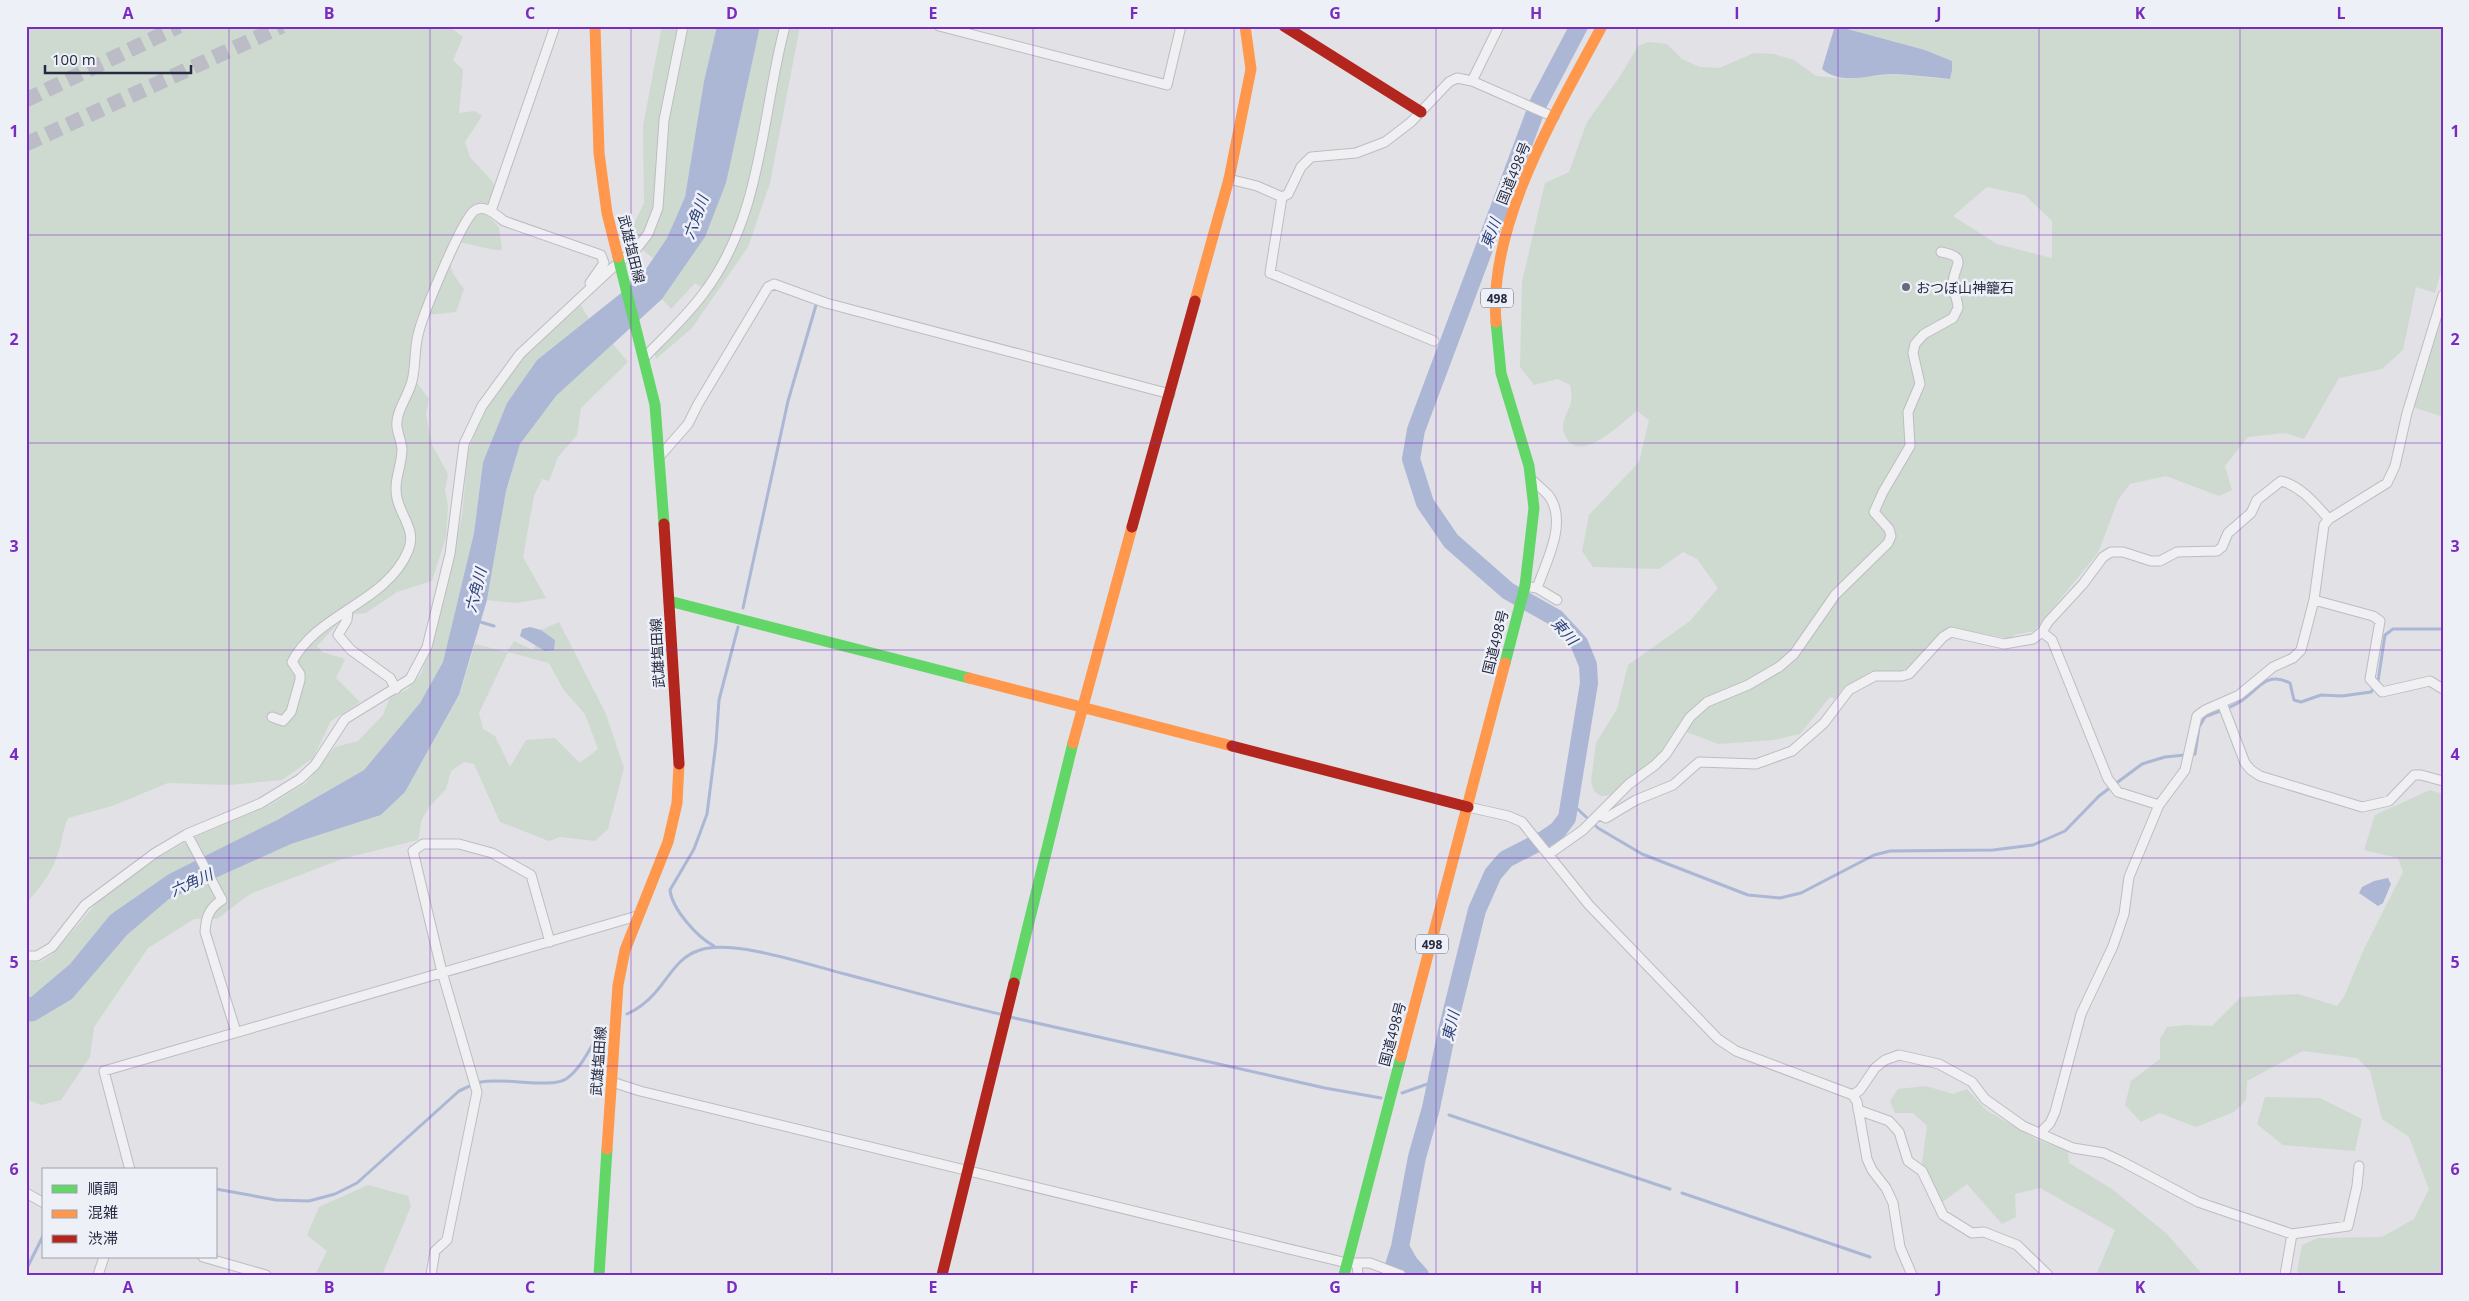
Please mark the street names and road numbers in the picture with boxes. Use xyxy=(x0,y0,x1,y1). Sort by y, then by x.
street label: 国道498号 xyxy=(1492,139,1534,207)
street label: 武雄塩田線 xyxy=(614,213,650,285)
road number: 498 xyxy=(1481,288,1513,308)
street label: 国道498号 xyxy=(1478,608,1512,676)
street label: 武雄塩田線 xyxy=(646,618,668,688)
road number: 498 xyxy=(1416,934,1448,954)
street label: 国道498号 xyxy=(1374,1000,1410,1068)
street label: 武雄塩田線 xyxy=(586,1025,610,1097)

